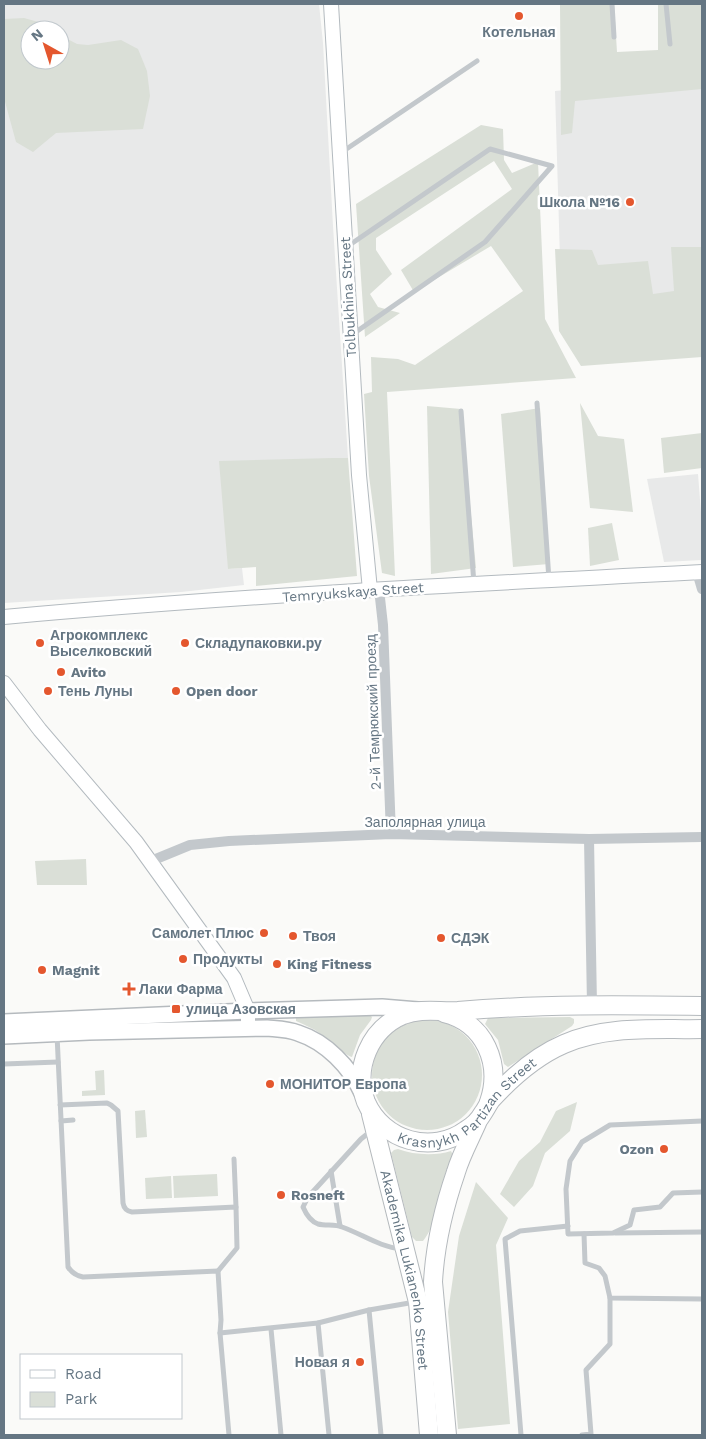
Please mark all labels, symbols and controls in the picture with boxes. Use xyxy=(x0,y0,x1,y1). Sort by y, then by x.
marker: Котельная xyxy=(513,10,525,22)
north arrow xyxy=(20,20,70,70)
place label: Котельная xyxy=(482,24,556,40)
text: N xyxy=(28,25,46,44)
place label: Школа №16 xyxy=(539,194,620,210)
marker: Школа №16 xyxy=(624,196,636,208)
street label: Tolbukhina Street xyxy=(337,236,359,358)
street label: Temryukskaya Street xyxy=(282,579,424,605)
place label: Агрокомплекс Выселковский xyxy=(50,627,152,659)
street label: 2-й Темрюкский проезд xyxy=(362,634,384,790)
place label: Складупаковки.ру xyxy=(195,635,322,651)
marker: Агрокомплекс Выселковский xyxy=(34,637,46,649)
marker: Складупаковки.ру xyxy=(179,637,191,649)
place label: Avito xyxy=(71,664,106,680)
marker: Avito xyxy=(55,666,67,678)
place label: Тень Луны xyxy=(58,683,133,699)
place label: Open door xyxy=(186,683,257,699)
marker: Тень Луны xyxy=(42,685,54,697)
marker: Open door xyxy=(170,685,182,697)
street label: Заполярная улица xyxy=(364,814,486,830)
place label: Самолет Плюс xyxy=(152,925,254,941)
marker: Самолет Плюс xyxy=(258,927,270,939)
place label: Твоя xyxy=(303,928,336,944)
marker: Твоя xyxy=(287,930,299,942)
place label: СДЭК xyxy=(451,930,490,946)
marker: СДЭК xyxy=(435,932,447,944)
place label: Продукты xyxy=(193,951,263,967)
marker: Продукты xyxy=(177,953,189,965)
place label: King Fitness xyxy=(287,956,372,972)
marker: King Fitness xyxy=(271,958,283,970)
place label: Magnit xyxy=(52,962,100,978)
marker: Magnit xyxy=(36,964,48,976)
place label: Лаки Фарма xyxy=(139,981,223,997)
marker: Лаки Фарма xyxy=(123,983,135,995)
place label: улица Азовская xyxy=(186,1001,296,1017)
marker: улица Азовская xyxy=(170,1003,182,1015)
street label: Krasnykh Partizan Street xyxy=(395,1054,539,1151)
place label: МОНИТОР Европа xyxy=(280,1076,407,1092)
marker: МОНИТОР Европа xyxy=(264,1078,276,1090)
place label: Ozon xyxy=(619,1141,654,1157)
marker: Ozon xyxy=(658,1143,670,1155)
street label: Akademika Lukianenko Street xyxy=(377,1168,432,1371)
place label: Rosneft xyxy=(291,1187,345,1203)
marker: Rosneft xyxy=(275,1189,287,1201)
legend xyxy=(20,1354,182,1419)
place label: Новая я xyxy=(295,1354,350,1370)
marker: Новая я xyxy=(354,1356,366,1368)
text: Road xyxy=(65,1365,102,1383)
text: Park xyxy=(65,1390,98,1408)

